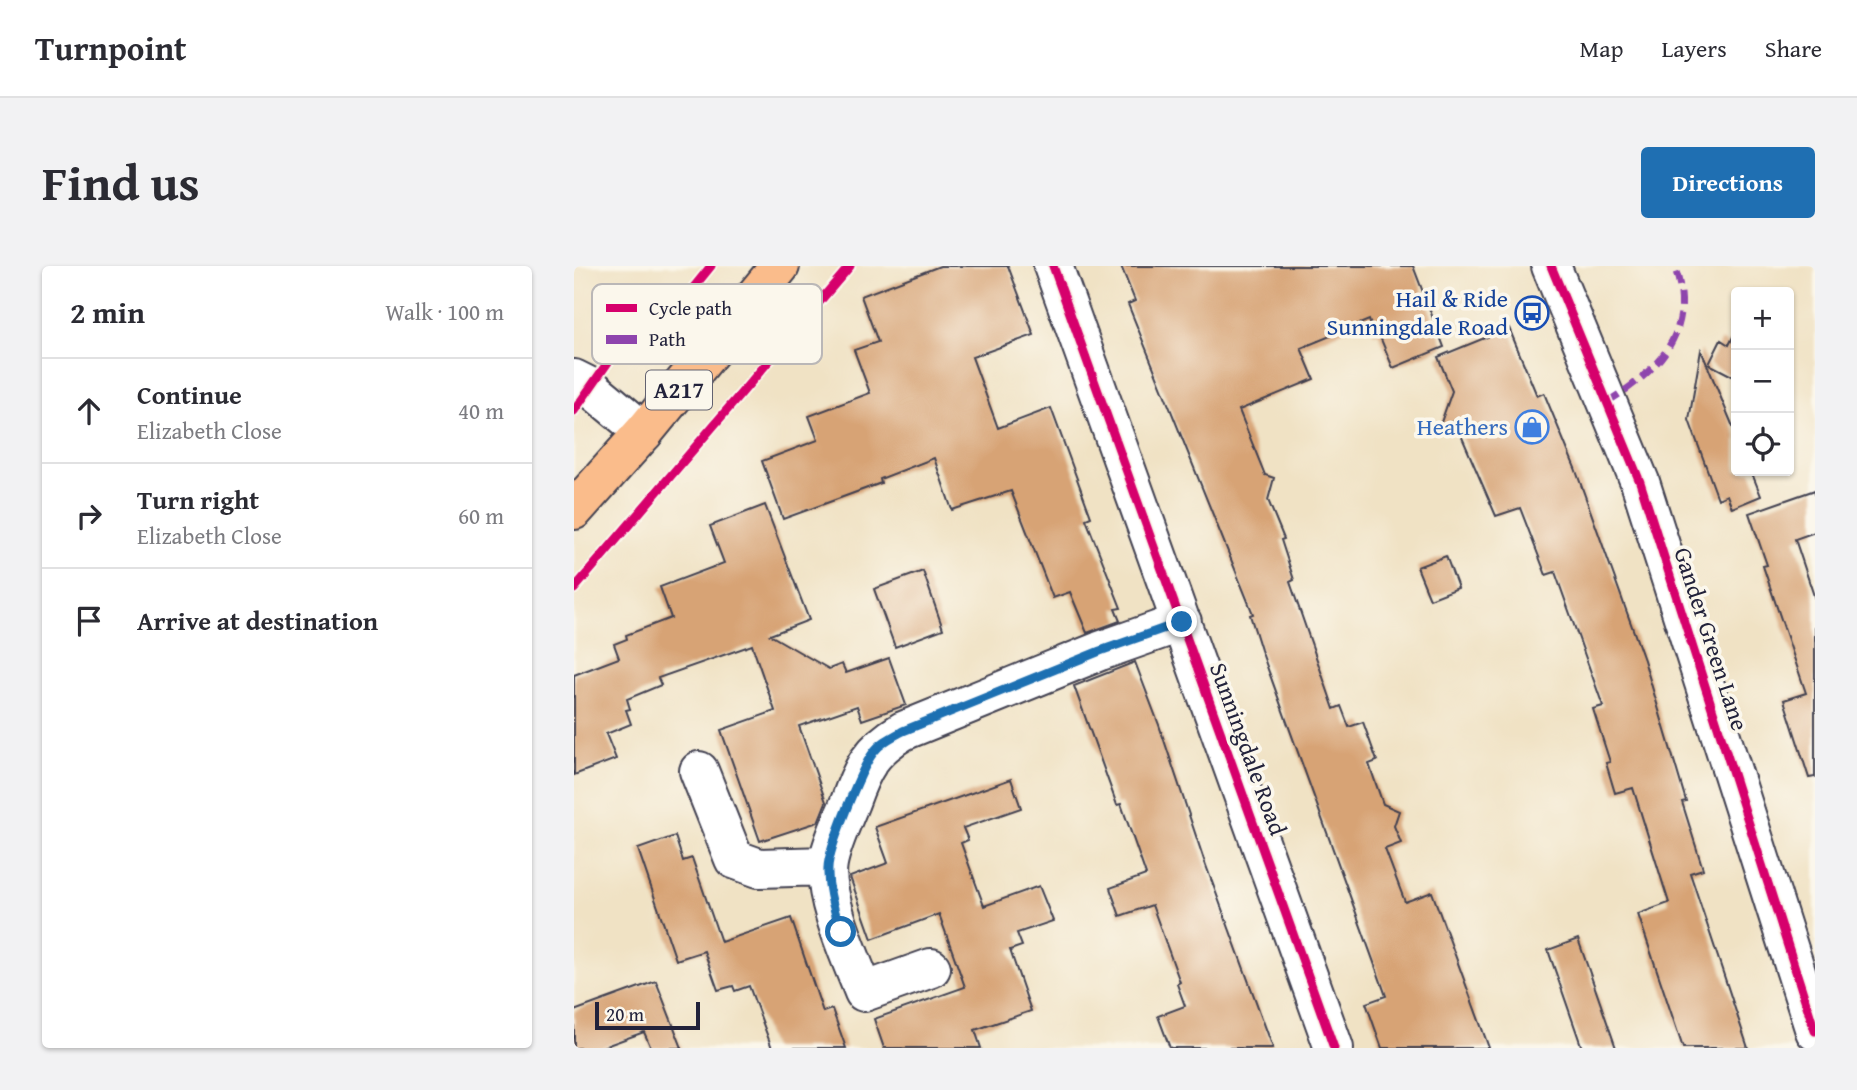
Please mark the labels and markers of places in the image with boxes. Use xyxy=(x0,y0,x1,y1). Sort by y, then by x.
place label: Hail & Ride Sunningdale Road xyxy=(1327,281,1508,344)
bus stop icon: Hail & Ride Sunningdale Road xyxy=(1513,294,1551,332)
shop icon: Heathers xyxy=(1513,408,1551,446)
place label: Heathers xyxy=(1417,409,1508,444)

